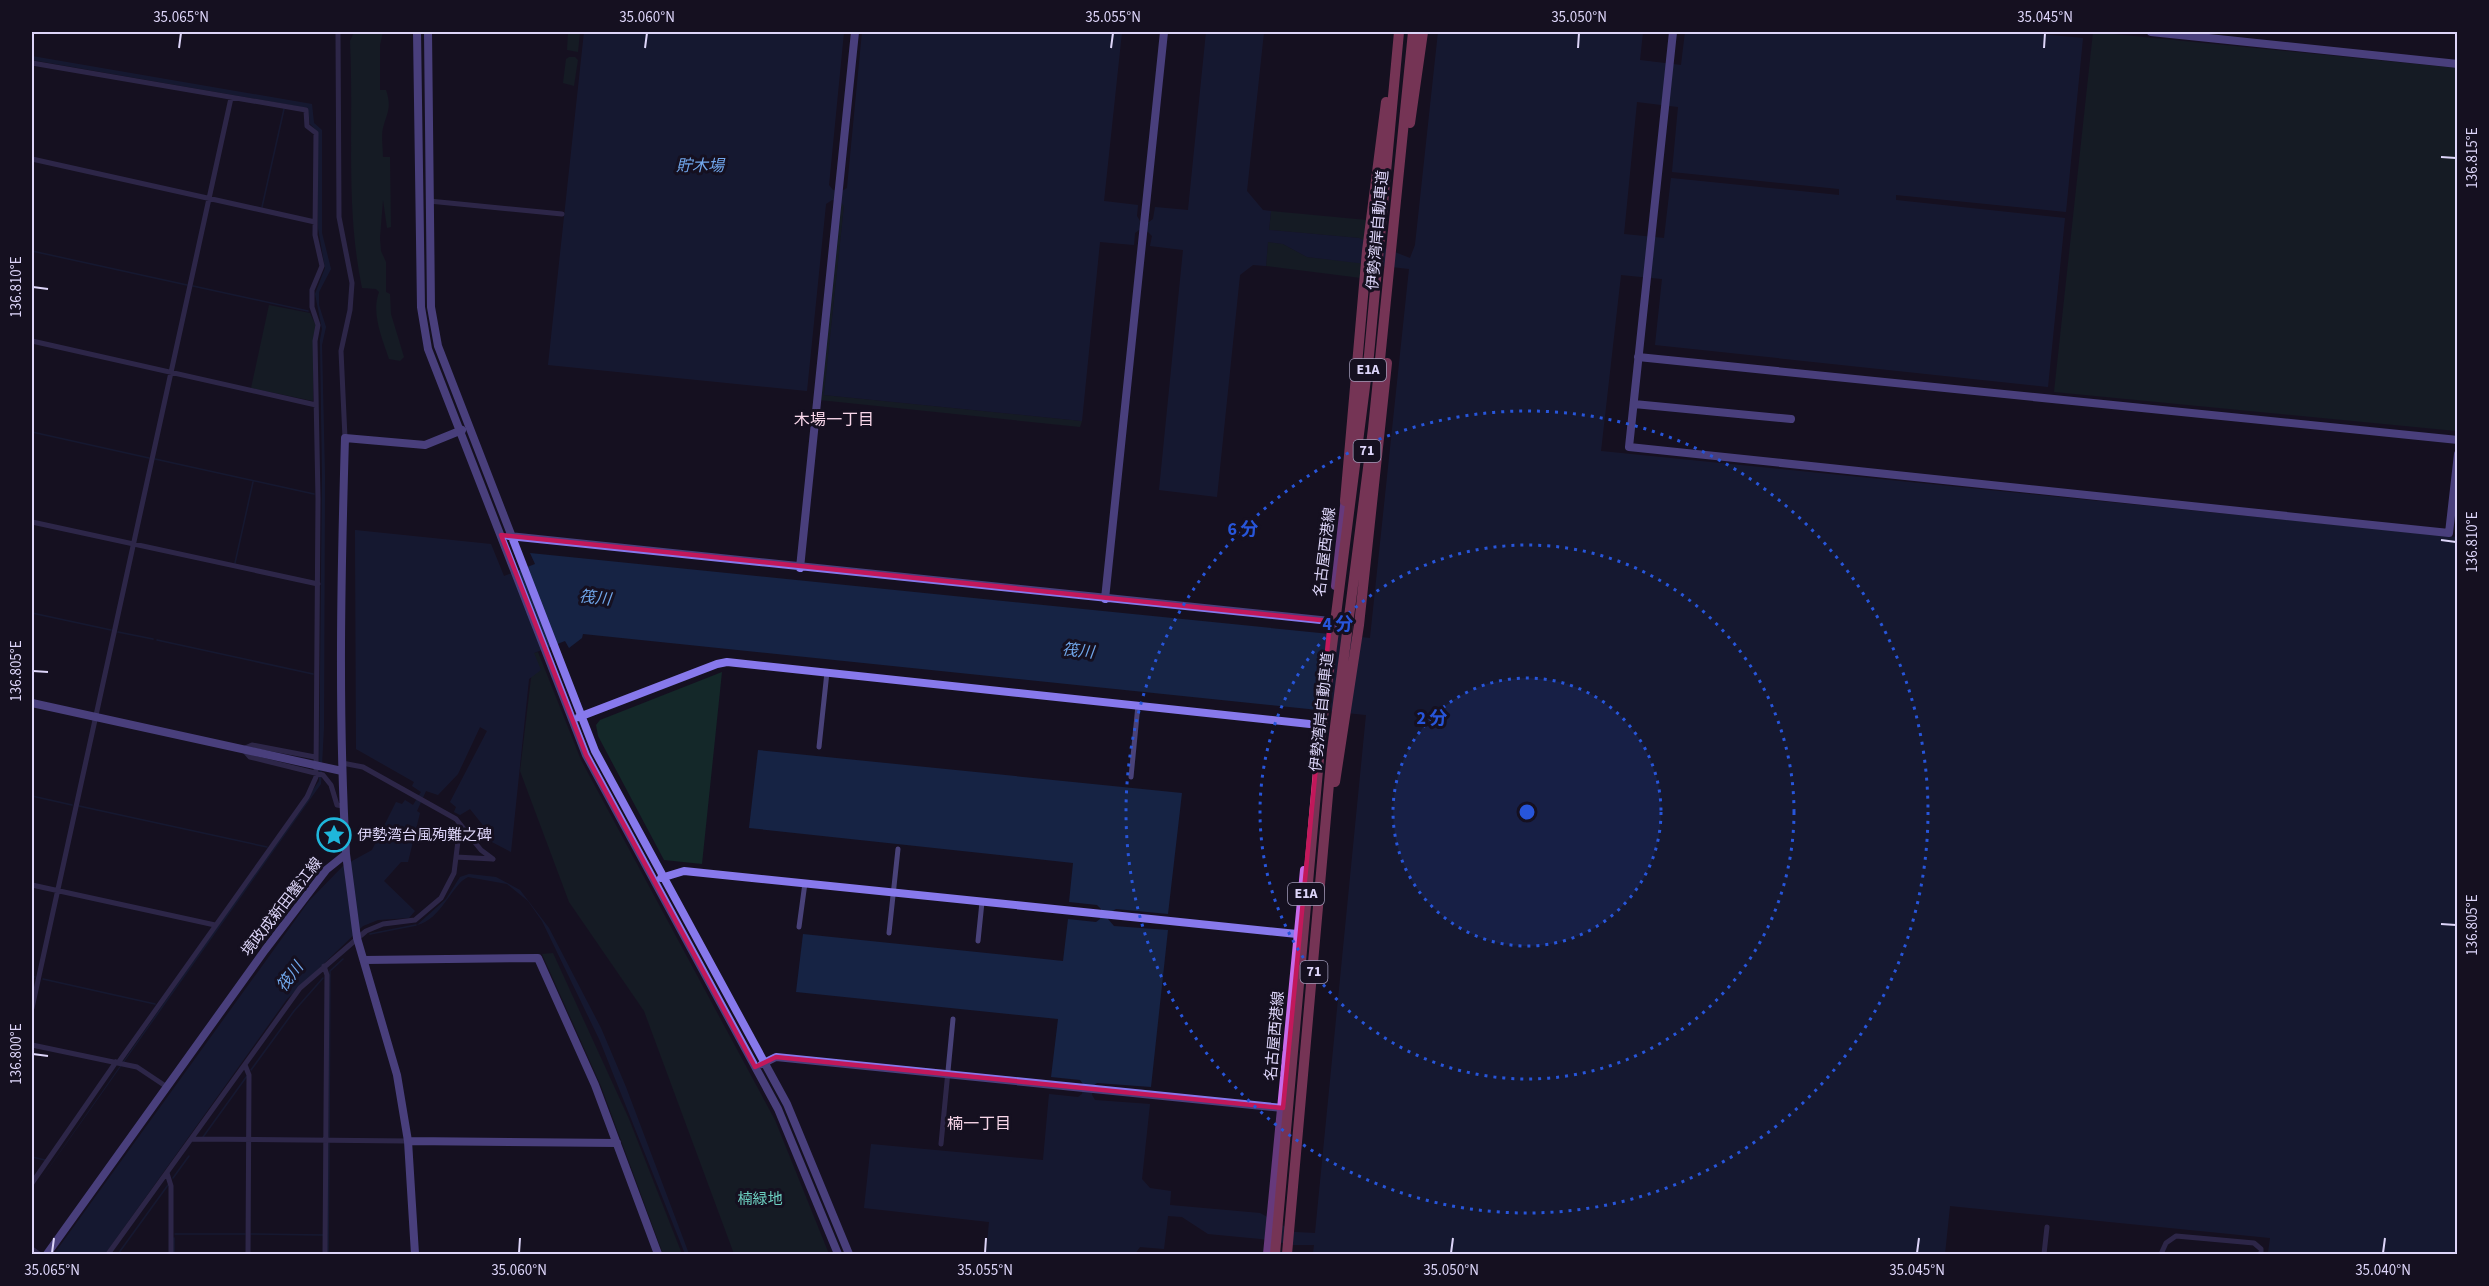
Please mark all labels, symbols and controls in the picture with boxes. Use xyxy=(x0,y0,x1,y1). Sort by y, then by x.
text: 35.065°N xyxy=(153,7,209,28)
text: 35.060°N xyxy=(619,7,675,28)
text: 35.055°N xyxy=(1085,7,1141,28)
text: 35.050°N xyxy=(1551,7,1607,28)
text: 35.045°N xyxy=(2017,7,2073,28)
text: 136.815°E xyxy=(2462,127,2483,189)
water label: 貯木場 xyxy=(676,155,726,177)
street label: 伊勢湾岸自動車道 xyxy=(1362,169,1394,291)
text: 136.810°E xyxy=(6,256,27,318)
road number: E1A xyxy=(1350,359,1386,381)
district label: 木場一丁目 xyxy=(794,409,874,431)
road number: 71 xyxy=(1354,440,1380,462)
street label: 名古屋西港線 xyxy=(1309,506,1341,598)
text: 136.810°E xyxy=(2462,511,2483,573)
text: 6 分 xyxy=(1227,517,1259,542)
water label: 筏川 xyxy=(578,585,614,611)
text: 4 分 xyxy=(1322,612,1354,637)
water label: 筏川 xyxy=(1061,638,1097,664)
text: 136.805°E xyxy=(6,640,27,702)
street label: 伊勢湾岸自動車道 xyxy=(1305,651,1339,773)
text: 2 分 xyxy=(1416,706,1448,731)
centre of rings xyxy=(1517,802,1537,822)
place icon: 伊勢湾台風殉難之碑 xyxy=(316,817,352,853)
place label: 伊勢湾台風殉難之碑 xyxy=(357,825,492,846)
street label: 境政成新田蟹江線 xyxy=(237,853,327,961)
road number: E1A xyxy=(1288,883,1324,905)
text: 136.805°E xyxy=(2462,894,2483,956)
water label: 筏川 xyxy=(272,956,310,996)
road number: 71 xyxy=(1300,961,1328,983)
street label: 名古屋西港線 xyxy=(1261,990,1289,1082)
text: 136.800°E xyxy=(6,1023,27,1085)
district label: 楠一丁目 xyxy=(947,1113,1011,1135)
park label: 楠緑地 xyxy=(737,1189,783,1210)
text: 35.065°N xyxy=(24,1260,80,1281)
text: 35.060°N xyxy=(491,1260,547,1281)
text: 35.055°N xyxy=(957,1260,1013,1281)
text: 35.050°N xyxy=(1423,1260,1479,1281)
text: 35.045°N xyxy=(1889,1260,1945,1281)
text: 35.040°N xyxy=(2355,1260,2411,1281)

